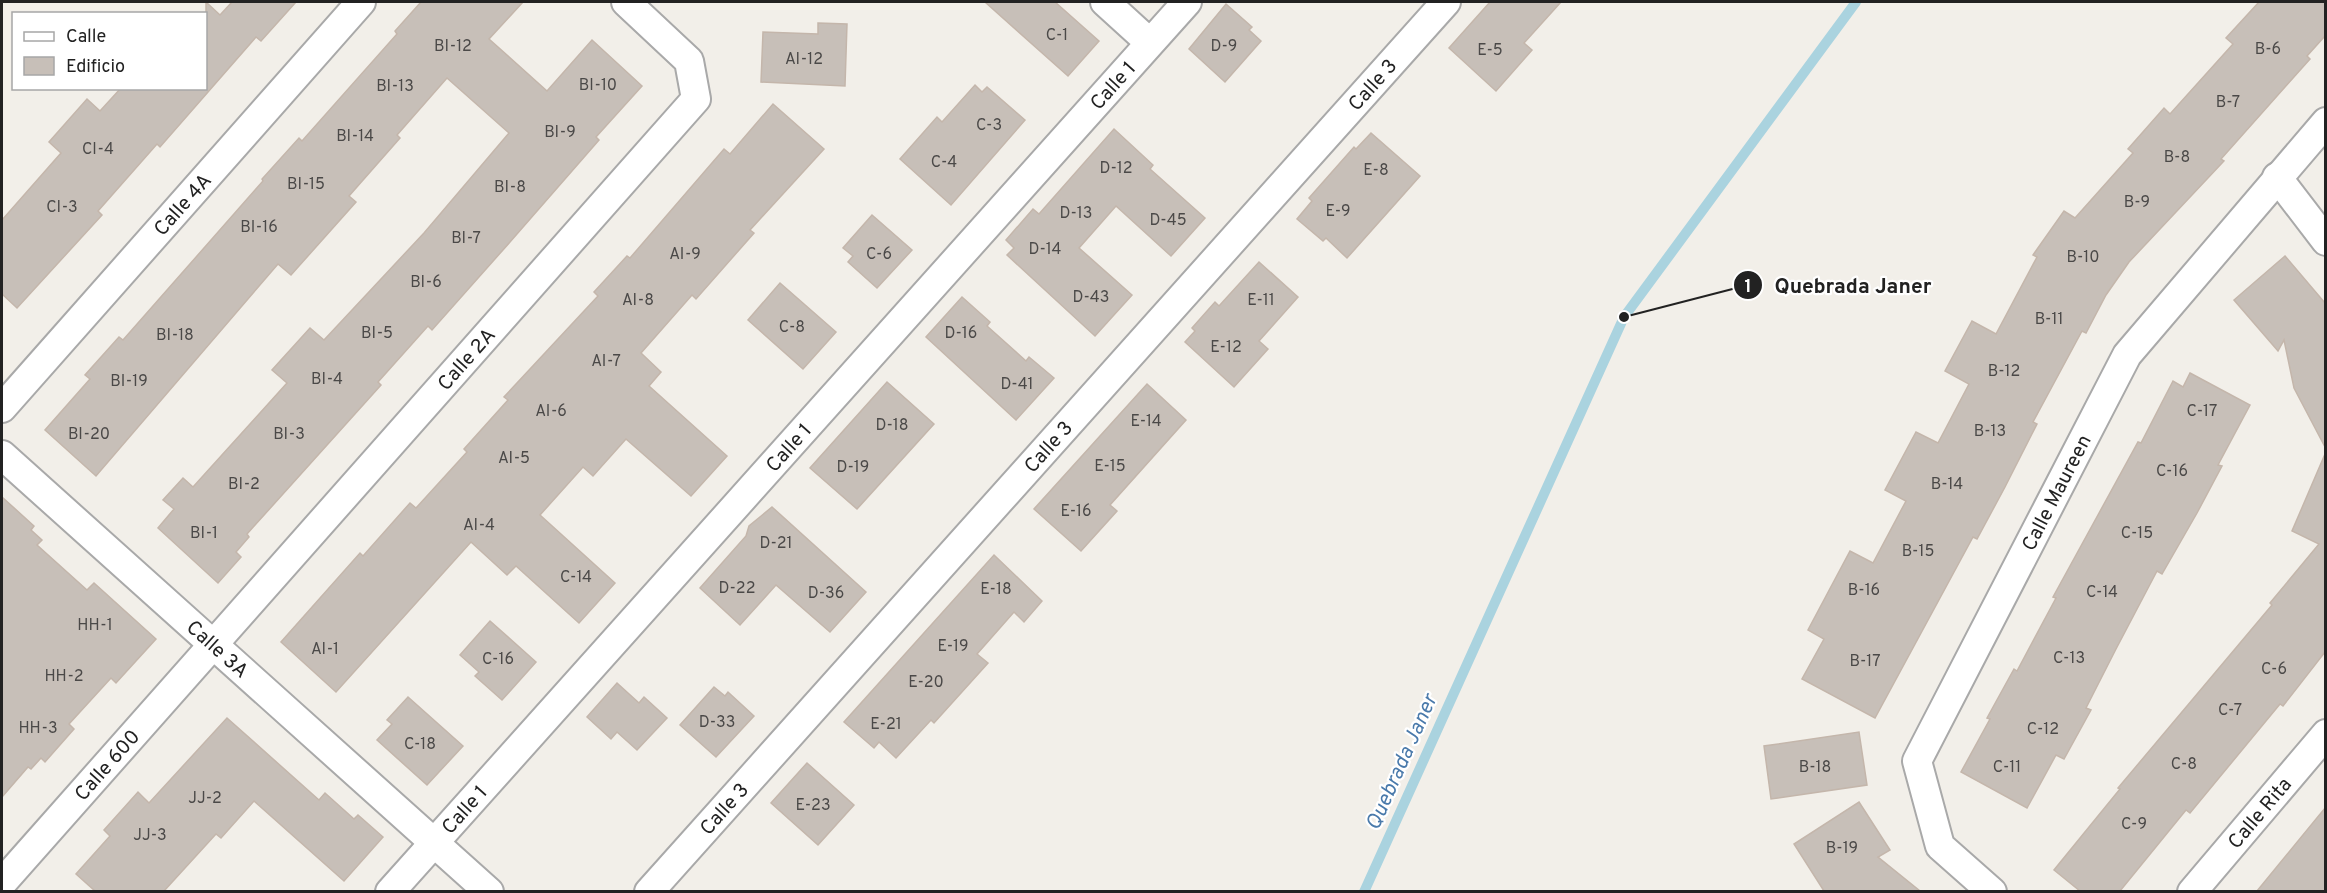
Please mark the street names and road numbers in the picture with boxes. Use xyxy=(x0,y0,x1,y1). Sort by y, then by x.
street label: Calle 3 xyxy=(1343,54,1404,117)
street label: Calle 1 xyxy=(1085,57,1143,116)
street label: Calle 4A xyxy=(149,169,218,242)
street label: Calle 2A xyxy=(433,323,502,397)
street label: Calle 3 xyxy=(1019,416,1080,479)
street label: Calle 1 xyxy=(761,419,818,478)
street label: Calle Maureen xyxy=(2017,431,2099,556)
street label: Calle 3A xyxy=(180,615,253,685)
street label: Calle 600 xyxy=(70,725,147,807)
street label: Calle Rita xyxy=(2223,773,2298,855)
street label: Calle 3 xyxy=(695,778,755,841)
street label: Calle 1 xyxy=(437,781,494,841)

